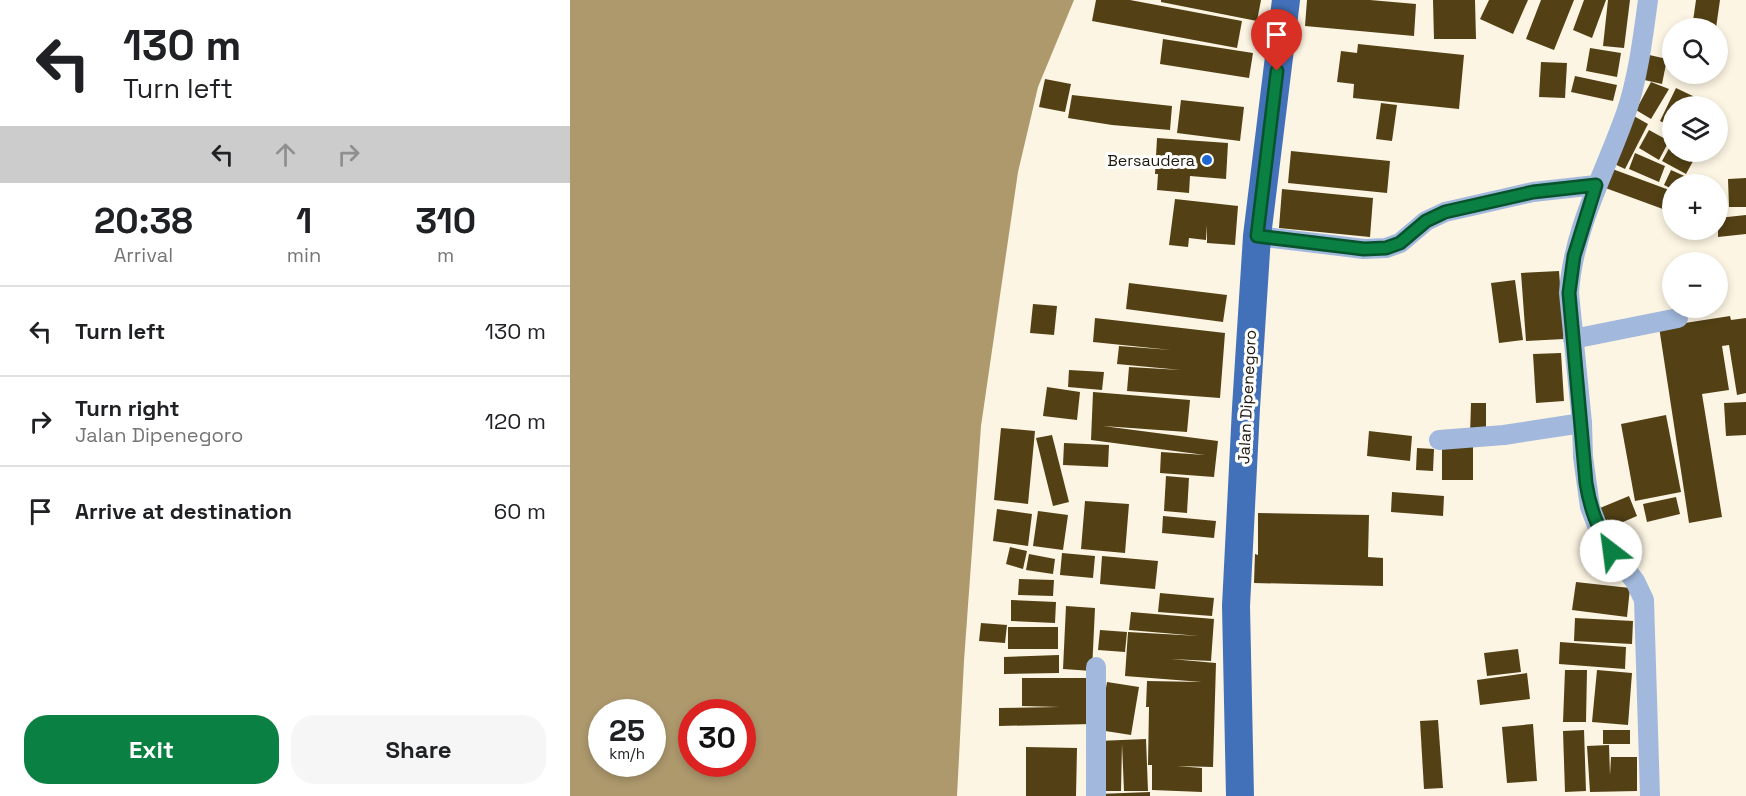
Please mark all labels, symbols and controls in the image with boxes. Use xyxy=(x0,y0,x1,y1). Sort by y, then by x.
pin xyxy=(1251,9,1302,71)
icon: arrive xyxy=(1260,18,1293,51)
map controls xyxy=(1662,18,1728,318)
button: search xyxy=(1662,18,1728,84)
text: 130 m xyxy=(123,19,241,72)
icon: left xyxy=(24,24,102,102)
text: Turn left xyxy=(123,71,233,106)
button: layers xyxy=(1662,96,1728,162)
icon: left xyxy=(206,138,239,171)
icon: ahead xyxy=(269,138,302,171)
icon: right xyxy=(332,138,365,171)
place label: Bersaudera xyxy=(1107,150,1195,171)
marker: Bersaudera xyxy=(1200,153,1214,167)
button: + xyxy=(1662,174,1728,240)
text: 20:38 xyxy=(94,198,193,244)
text: 1 xyxy=(296,198,312,244)
text: 310 xyxy=(415,198,476,244)
text: Arrival xyxy=(114,242,173,268)
text: min xyxy=(287,242,321,268)
text: m xyxy=(437,242,454,268)
button: − xyxy=(1662,252,1728,318)
icon: left xyxy=(24,315,57,348)
text: Turn left xyxy=(75,317,165,345)
text: 130 m xyxy=(485,317,546,345)
street label: Jalan Dipenegoro xyxy=(1233,329,1261,465)
text: Turn right xyxy=(75,394,180,422)
icon: right xyxy=(24,405,57,438)
text: 120 m xyxy=(485,407,546,435)
text: Jalan Dipenegoro xyxy=(75,422,243,448)
icon: arrive xyxy=(24,495,57,528)
text: Arrive at destination xyxy=(75,497,292,525)
text: 60 m xyxy=(494,497,546,525)
position arrow xyxy=(1579,519,1643,583)
speed limit sign: 30 xyxy=(678,699,756,777)
text: 25 xyxy=(609,711,645,750)
button: Exit xyxy=(24,715,279,784)
button: Share xyxy=(291,715,546,784)
text: km/h xyxy=(609,744,645,763)

